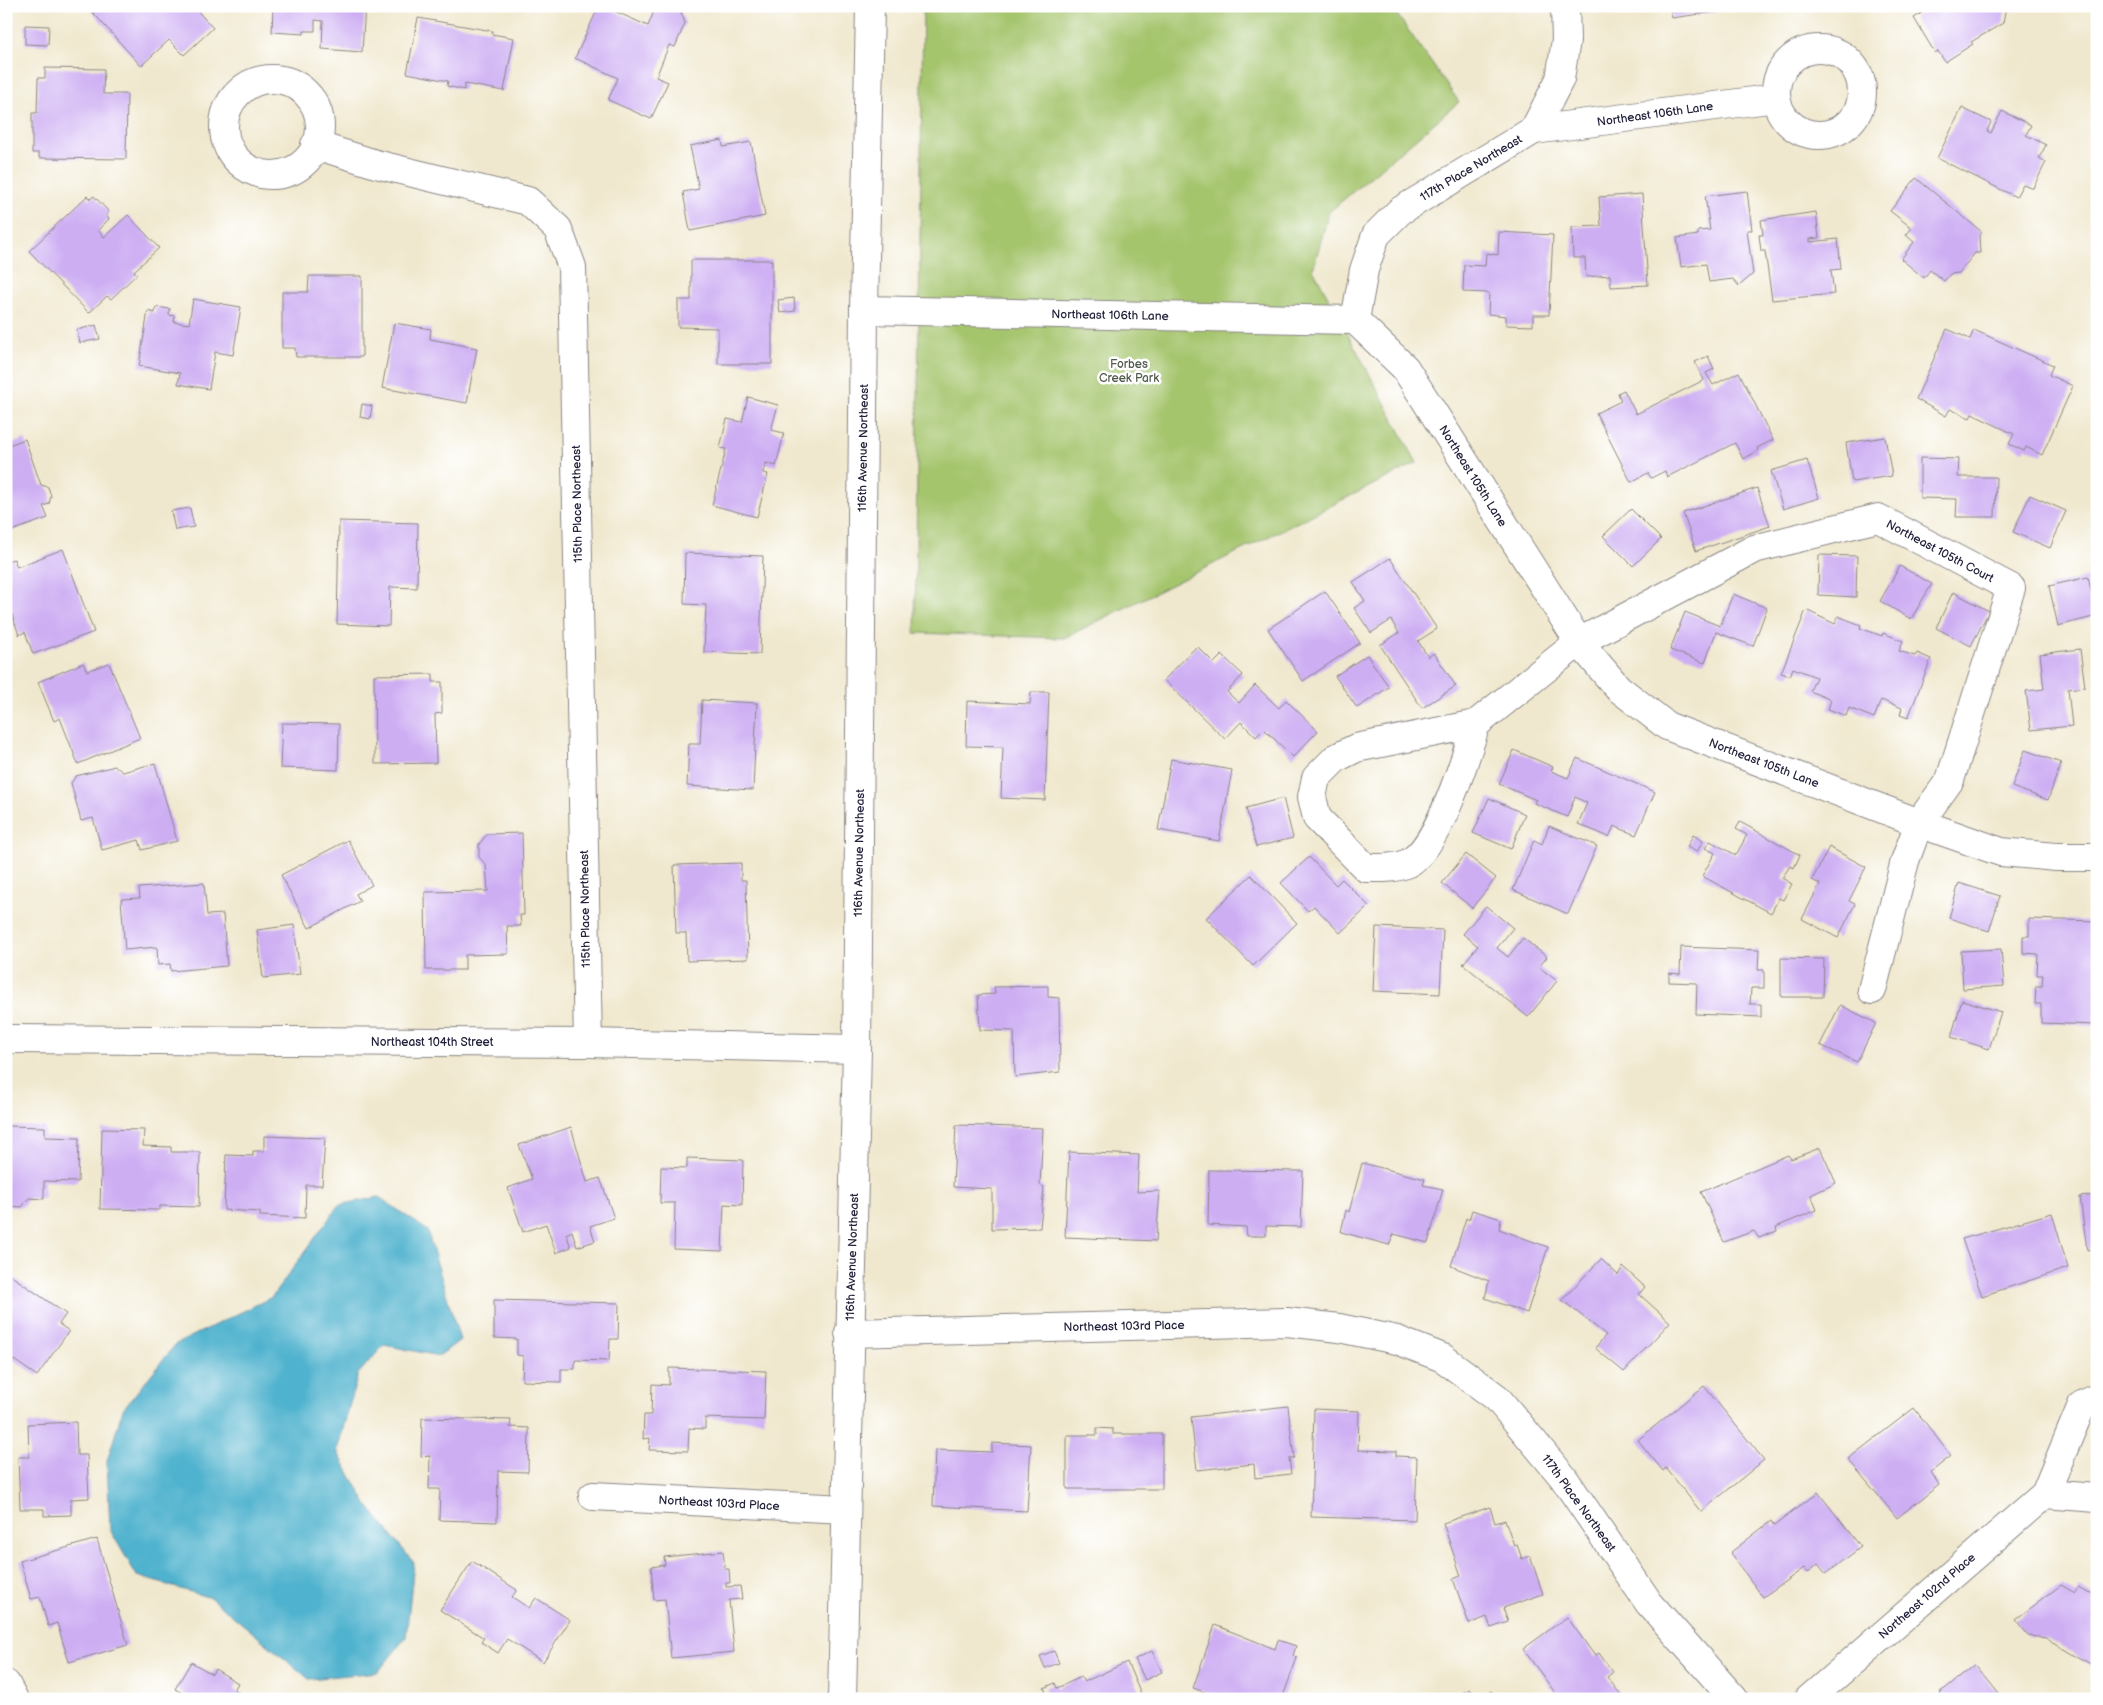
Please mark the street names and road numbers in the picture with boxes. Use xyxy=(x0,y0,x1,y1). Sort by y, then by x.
street label: Northeast 106th Lane xyxy=(1596,99,1714,130)
street label: 117th Place Northeast xyxy=(1417,132,1525,205)
street label: Northeast 106th Lane xyxy=(1051,307,1169,324)
street label: 116th Avenue Northeast xyxy=(855,384,872,512)
street label: Northeast 105th Lane xyxy=(1435,423,1510,530)
street label: 115th Place Northeast xyxy=(569,445,586,563)
street label: Northeast 105th Court xyxy=(1883,517,1996,586)
street label: Northeast 105th Lane xyxy=(1707,736,1821,791)
street label: 116th Avenue Northeast xyxy=(851,789,868,917)
street label: 115th Place Northeast xyxy=(577,850,594,968)
street label: Northeast 104th Street xyxy=(371,1035,494,1050)
street label: 116th Avenue Northeast xyxy=(843,1193,862,1321)
street label: Northeast 103rd Place xyxy=(1063,1318,1185,1335)
street label: 117th Place Northeast xyxy=(1538,1452,1619,1555)
street label: Northeast 103rd Place xyxy=(658,1493,780,1514)
street label: Northeast 102nd Place xyxy=(1876,1550,1979,1643)

